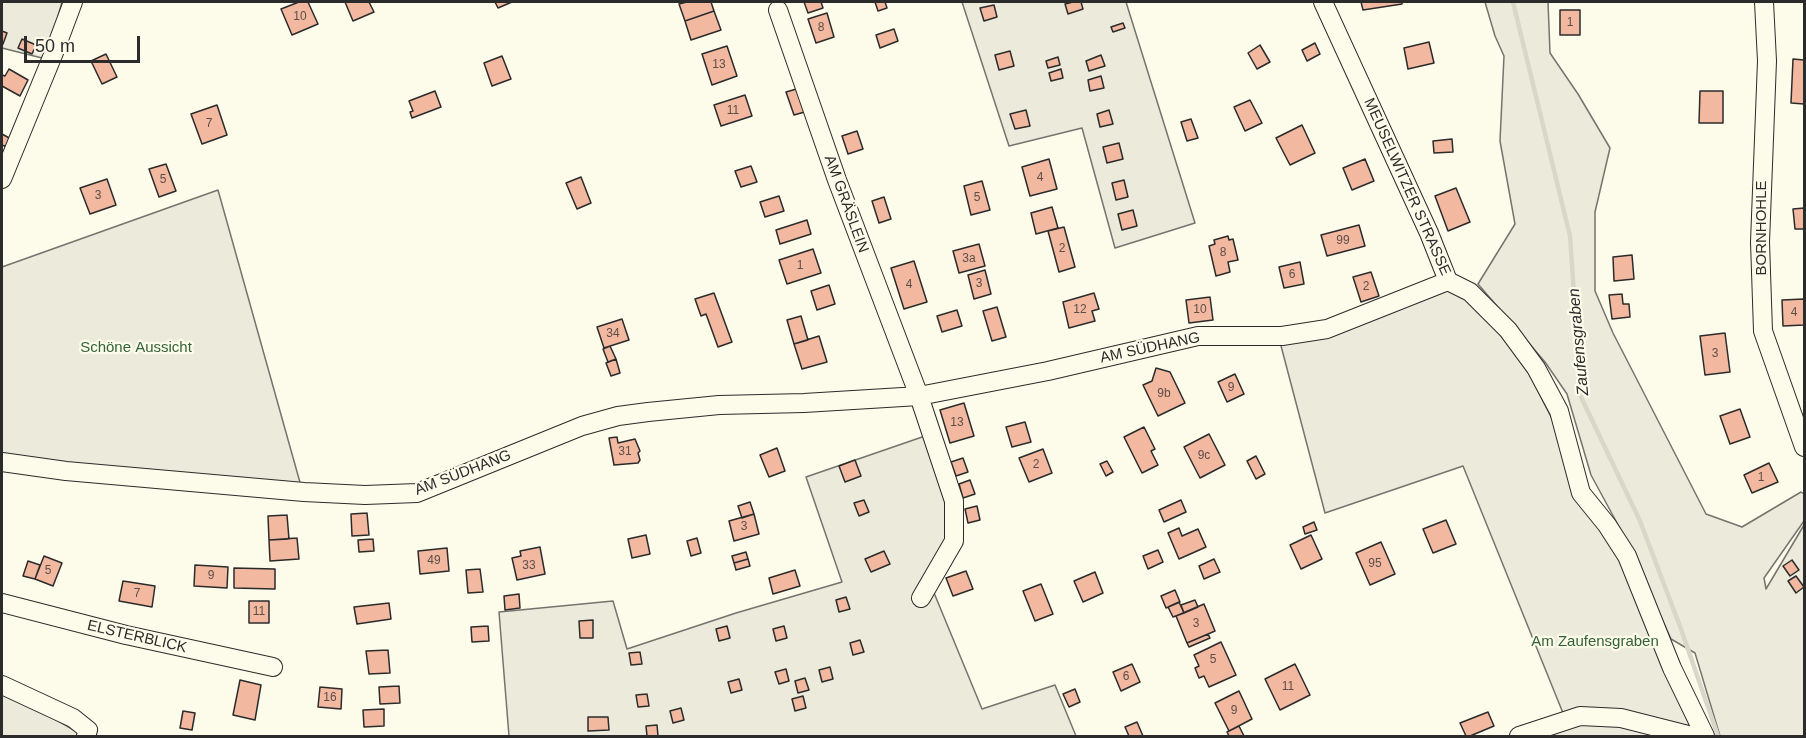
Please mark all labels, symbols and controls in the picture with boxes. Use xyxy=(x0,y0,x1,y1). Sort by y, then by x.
house number: 10 xyxy=(293,10,307,24)
house number: 1 xyxy=(1567,16,1573,30)
house number: 8 xyxy=(818,21,824,35)
scale bar xyxy=(27,24,142,62)
text: 50 m xyxy=(35,36,75,56)
house number: 13 xyxy=(712,58,726,72)
street label: MEUSELWITZER STRASSE xyxy=(1360,96,1454,278)
house number: 11 xyxy=(727,104,739,118)
house number: 7 xyxy=(206,117,212,131)
street label: AM GRÄSLEIN xyxy=(820,153,872,255)
house number: 4 xyxy=(1037,171,1043,185)
house number: 5 xyxy=(160,173,166,187)
street label: BORNHOHLE xyxy=(1753,180,1771,276)
house number: 3 xyxy=(95,189,101,203)
house number: 5 xyxy=(974,191,980,205)
house number: 99 xyxy=(1336,234,1350,248)
house number: 2 xyxy=(1059,242,1065,256)
house number: 8 xyxy=(1220,246,1226,260)
house number: 3a xyxy=(962,252,976,266)
house number: 1 xyxy=(797,259,803,273)
house number: 6 xyxy=(1289,268,1295,282)
house number: 3 xyxy=(976,277,982,291)
house number: 4 xyxy=(906,278,912,292)
house number: 2 xyxy=(1363,280,1369,294)
water label: Zaufensgraben xyxy=(1565,288,1593,396)
house number: 12 xyxy=(1073,303,1087,317)
house number: 10 xyxy=(1193,303,1207,317)
house number: 4 xyxy=(1791,306,1797,320)
house number: 34 xyxy=(606,327,620,341)
street label: AM SÜDHANG xyxy=(1098,329,1202,367)
park label: Schöne Aussicht xyxy=(80,339,192,357)
house number: 3 xyxy=(1712,347,1718,361)
house number: 9 xyxy=(1228,381,1234,395)
house number: 9b xyxy=(1157,387,1171,401)
house number: 13 xyxy=(950,416,964,430)
house number: 31 xyxy=(618,445,632,459)
street label: AM SÜDHANG xyxy=(412,446,514,500)
house number: 9c xyxy=(1198,449,1210,463)
house number: 2 xyxy=(1033,458,1039,472)
house number: 1 xyxy=(1758,471,1764,485)
house number: 3 xyxy=(741,520,747,534)
house number: 49 xyxy=(427,554,441,568)
house number: 95 xyxy=(1368,557,1382,571)
house number: 33 xyxy=(522,559,536,573)
house number: 5 xyxy=(45,564,51,578)
house number: 9 xyxy=(208,569,214,583)
house number: 7 xyxy=(134,587,140,601)
house number: 11 xyxy=(253,605,265,619)
street label: ELSTERBLICK xyxy=(85,617,189,657)
house number: 3 xyxy=(1193,617,1199,631)
park label: Am Zaufensgraben xyxy=(1531,633,1659,651)
house number: 5 xyxy=(1210,653,1216,667)
house number: 6 xyxy=(1123,670,1129,684)
house number: 11 xyxy=(1282,680,1294,694)
house number: 16 xyxy=(323,691,337,705)
house number: 9 xyxy=(1231,704,1237,718)

